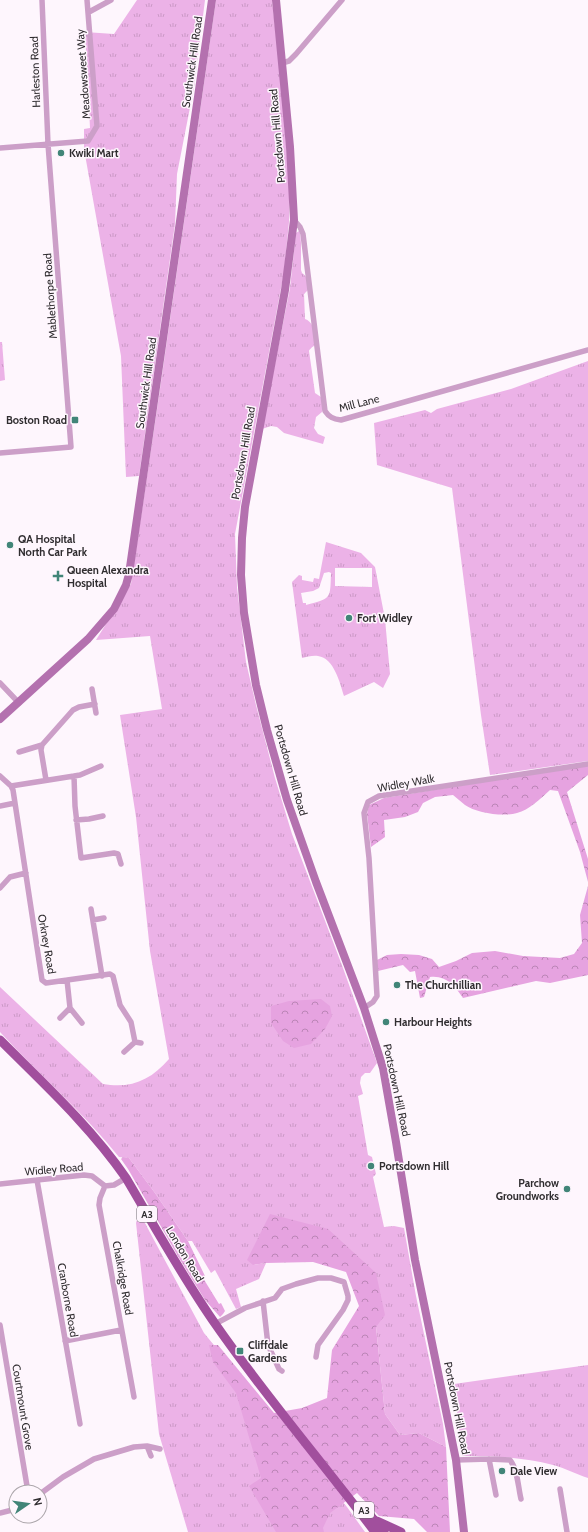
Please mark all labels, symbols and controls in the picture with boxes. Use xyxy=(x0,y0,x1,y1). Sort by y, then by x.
street label: Southwick Hill Road xyxy=(179,15,205,109)
street label: Meadowsweet Way xyxy=(73,28,93,120)
street label: Harleston Road xyxy=(27,36,43,108)
street label: Portsdown Hill Road xyxy=(266,88,288,184)
place label: Kwiki Mart xyxy=(69,146,119,160)
marker: Kwiki Mart xyxy=(56,148,66,158)
street label: Mablethorpe Road xyxy=(40,253,60,339)
street label: Southwick Hill Road xyxy=(133,336,159,430)
street label: Mill Lane xyxy=(337,391,381,415)
street label: Portsdown Hill Road xyxy=(228,405,258,501)
place label: Boston Road xyxy=(6,413,67,427)
marker: Boston Road xyxy=(70,415,80,425)
place label: QA Hospital North Car Park xyxy=(18,532,88,559)
marker: QA Hospital North Car Park xyxy=(5,540,15,550)
place label: Queen Alexandra Hospital xyxy=(67,563,149,590)
marker: Queen Alexandra Hospital xyxy=(52,570,64,582)
place label: Fort Widley xyxy=(357,611,412,625)
marker: Fort Widley xyxy=(344,613,354,623)
street label: Portsdown Hill Road xyxy=(271,723,311,817)
street label: Widley Walk xyxy=(376,771,436,795)
street label: Orkney Road xyxy=(35,913,59,975)
place label: The Churchillian xyxy=(405,978,481,992)
marker: The Churchillian xyxy=(392,980,402,990)
place label: Harbour Heights xyxy=(394,1015,472,1029)
marker: Harbour Heights xyxy=(381,1017,391,1027)
street label: Portsdown Hill Road xyxy=(380,1042,414,1138)
street label: Widley Road xyxy=(24,1159,84,1179)
place label: Portsdown Hill xyxy=(379,1159,449,1173)
marker: Portsdown Hill xyxy=(366,1161,376,1171)
place label: Parchow Groundworks xyxy=(496,1176,559,1203)
marker: Parchow Groundworks xyxy=(562,1184,572,1194)
road number: A3 xyxy=(137,1206,157,1222)
street label: London Road xyxy=(163,1224,207,1284)
street label: Chalkridge Road xyxy=(110,1240,136,1316)
street label: Cranborne Road xyxy=(55,1262,81,1338)
place label: Cliffdale Gardens xyxy=(248,1338,288,1365)
marker: Cliffdale Gardens xyxy=(235,1346,245,1356)
street label: Portsdown Hill Road xyxy=(441,1360,473,1456)
street label: Courtmount Grove xyxy=(9,1363,37,1451)
place label: Dale View xyxy=(510,1464,557,1478)
marker: Dale View xyxy=(497,1466,507,1476)
north arrow xyxy=(8,1484,48,1524)
text: N xyxy=(30,1496,45,1507)
road number: A3 xyxy=(354,1502,374,1518)

